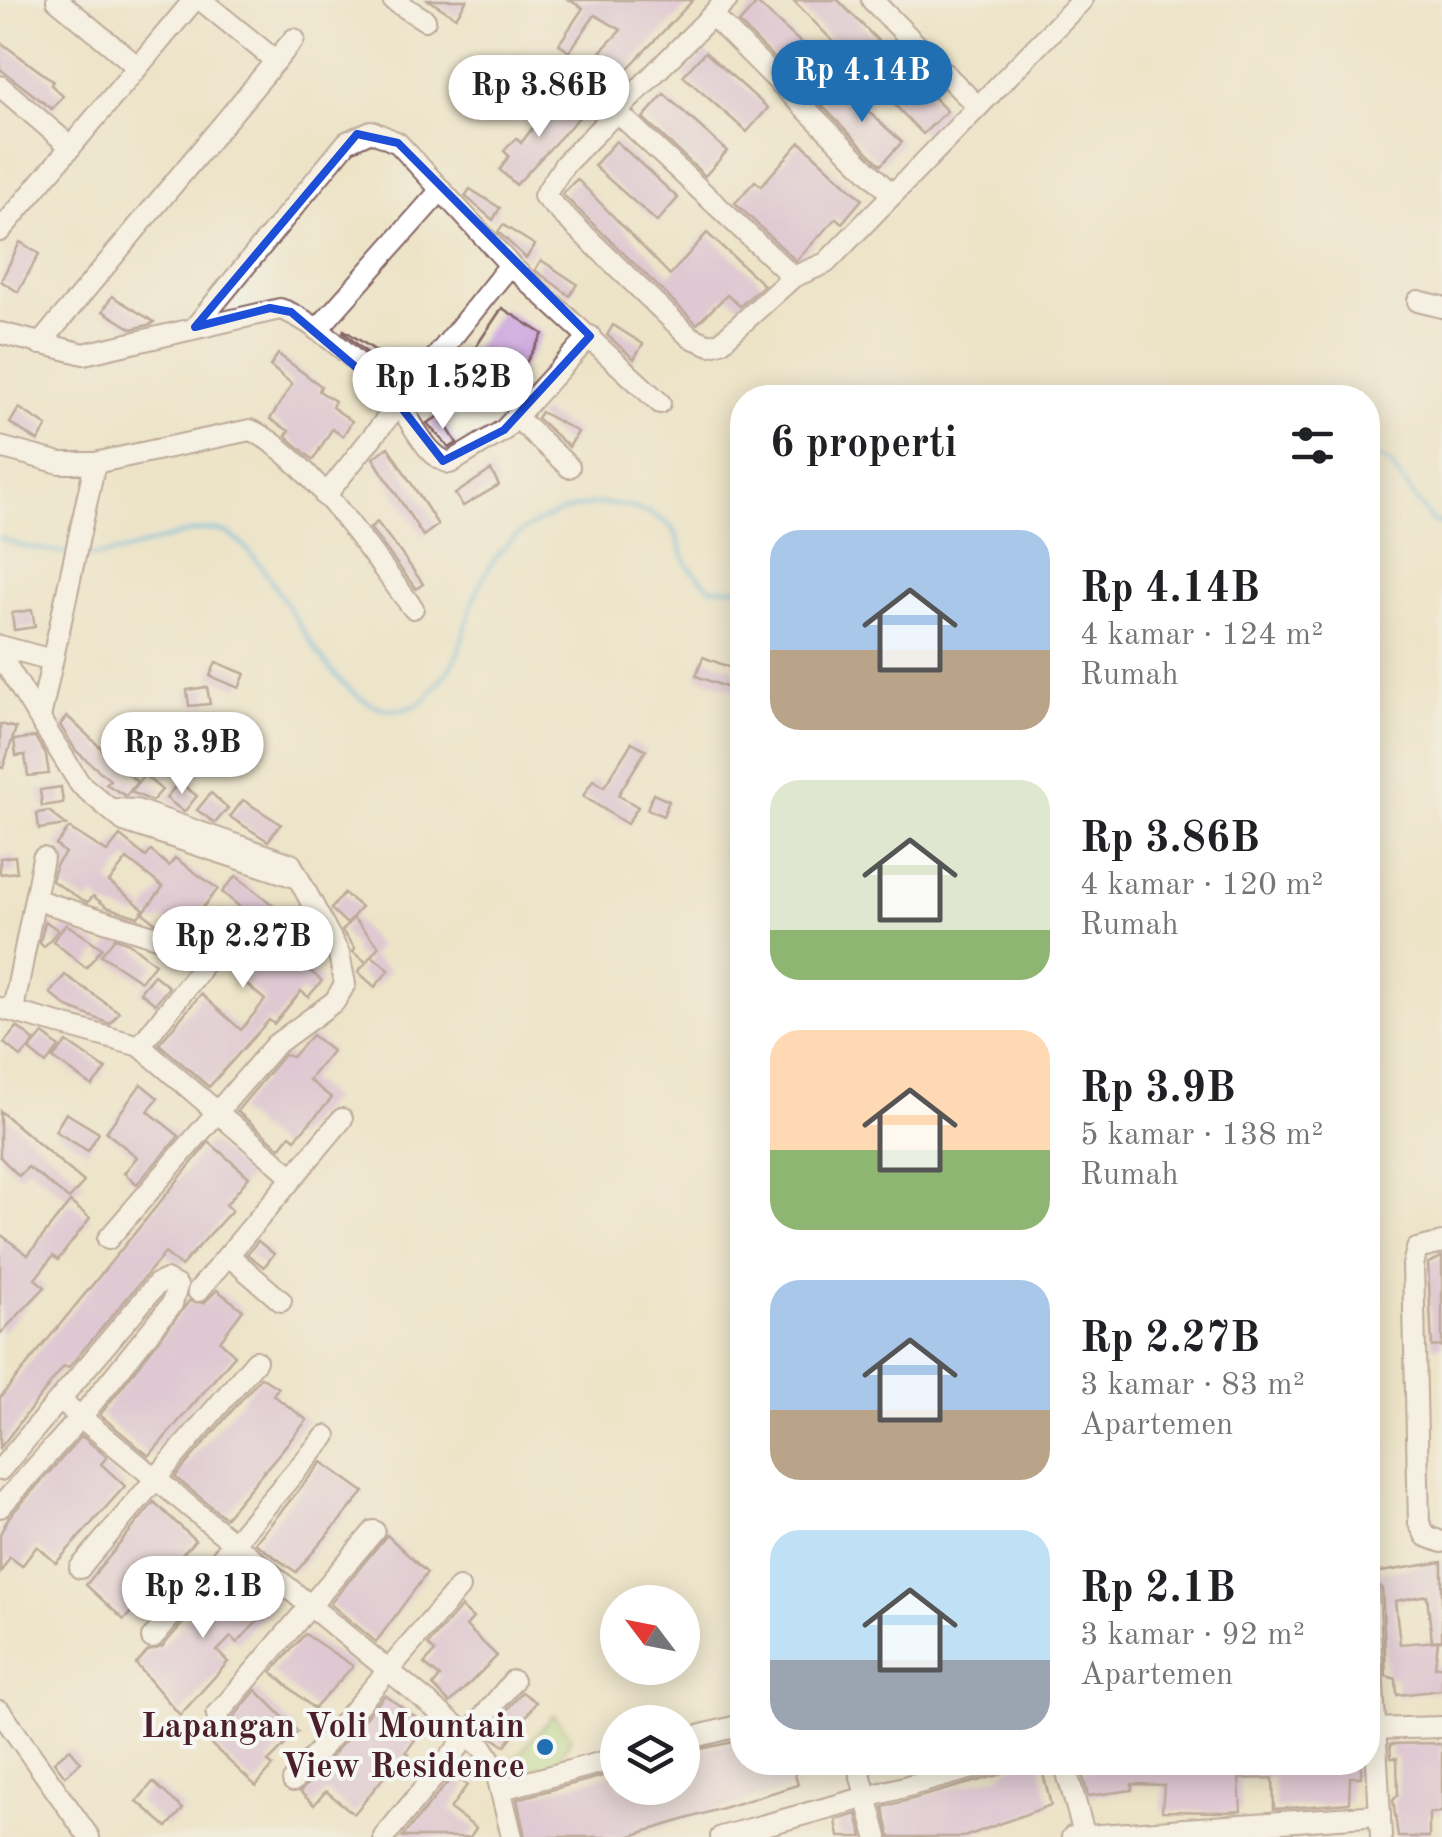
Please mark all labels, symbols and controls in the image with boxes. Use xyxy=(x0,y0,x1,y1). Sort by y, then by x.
pin: Rp 4.14B xyxy=(759,40,965,125)
pin: Rp 3.86B xyxy=(436,55,642,140)
text: Rp 4.14B xyxy=(793,56,931,88)
text: Rp 3.86B xyxy=(470,71,608,103)
pin: Rp 1.52B xyxy=(340,347,546,432)
text: Rp 1.52B xyxy=(374,363,512,395)
icon: filters xyxy=(1285,418,1340,473)
text: 6 properti xyxy=(770,424,957,466)
text: Rp 4.14B xyxy=(1080,569,1260,611)
icon: home xyxy=(850,570,970,690)
text: 4 kamar · 124 m² xyxy=(1080,620,1323,652)
text: Rumah xyxy=(1080,660,1179,692)
pin: Rp 3.9B xyxy=(90,712,274,797)
text: Rp 3.9B xyxy=(123,728,241,760)
text: Rp 3.86B xyxy=(1080,819,1260,861)
icon: home xyxy=(850,820,970,940)
text: 4 kamar · 120 m² xyxy=(1080,870,1323,902)
pin: Rp 2.27B xyxy=(140,906,346,991)
text: Rumah xyxy=(1080,910,1179,942)
text: Rp 2.27B xyxy=(174,922,312,954)
text: Rp 3.9B xyxy=(1080,1069,1236,1111)
icon: home xyxy=(850,1070,970,1190)
text: 5 kamar · 138 m² xyxy=(1080,1120,1323,1152)
text: Rumah xyxy=(1080,1160,1179,1192)
text: Rp 2.27B xyxy=(1080,1319,1260,1361)
icon: home xyxy=(850,1320,970,1440)
text: 3 kamar · 83 m² xyxy=(1080,1370,1305,1402)
text: Apartemen xyxy=(1080,1410,1233,1442)
pin: Rp 2.1B xyxy=(111,1556,295,1641)
text: Rp 2.1B xyxy=(1080,1569,1236,1611)
icon: home xyxy=(850,1570,970,1690)
text: Rp 2.1B xyxy=(144,1572,262,1604)
north arrow xyxy=(600,1585,700,1685)
map controls xyxy=(600,1585,700,1805)
text: 3 kamar · 92 m² xyxy=(1080,1620,1305,1652)
text: Apartemen xyxy=(1080,1660,1233,1692)
button: layers xyxy=(600,1705,700,1805)
place label: Lapangan Voli Mountain View Residence xyxy=(141,1710,525,1785)
marker: Lapangan Voli Mountain View Residence xyxy=(534,1736,556,1758)

